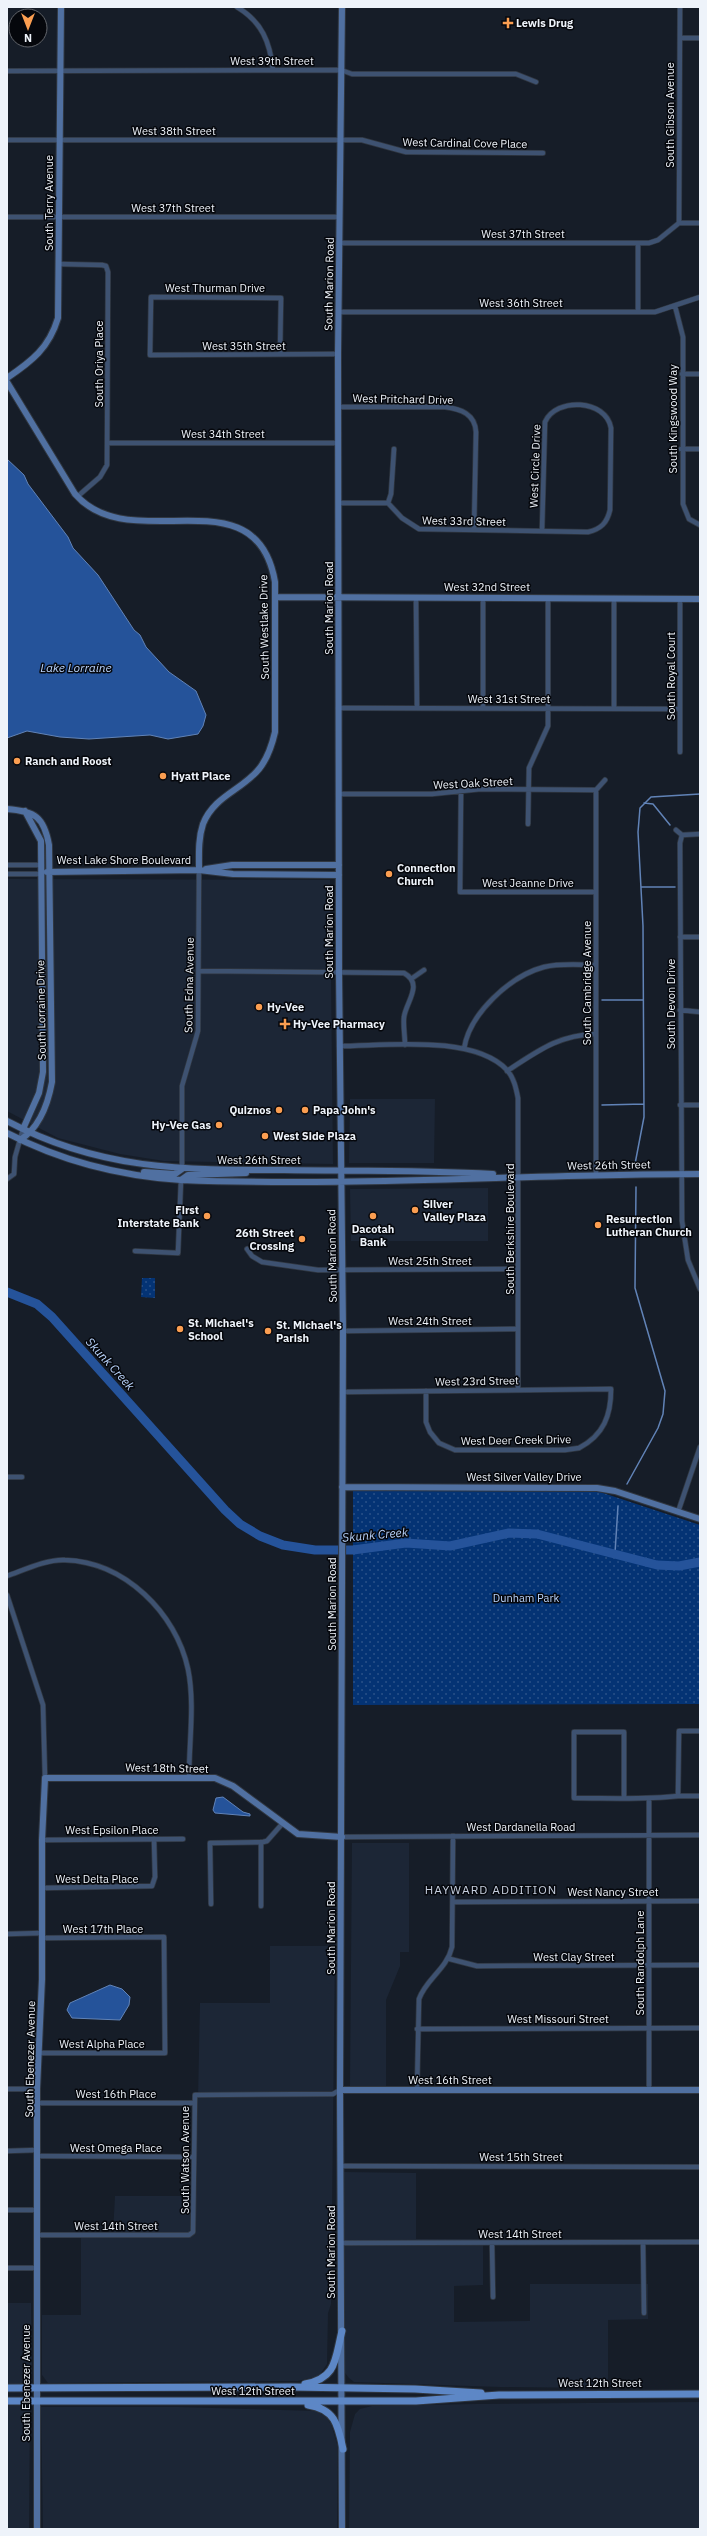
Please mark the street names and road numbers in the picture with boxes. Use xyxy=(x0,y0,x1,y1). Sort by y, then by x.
street label: West 39th Street xyxy=(230,54,314,68)
street label: South Gibson Avenue xyxy=(663,62,677,168)
street label: West 38th Street xyxy=(132,124,216,138)
street label: West Cardinal Cove Place xyxy=(402,135,528,151)
street label: South Terry Avenue xyxy=(42,155,56,251)
street label: West 37th Street xyxy=(131,201,215,215)
street label: West 37th Street xyxy=(481,227,565,241)
street label: South Marion Road xyxy=(321,237,337,331)
street label: West Thurman Drive xyxy=(165,281,265,295)
street label: West 36th Street xyxy=(479,296,563,310)
street label: South Oriya Place xyxy=(92,321,106,407)
street label: West 35th Street xyxy=(202,339,286,353)
street label: South Kingswood Way xyxy=(666,364,680,474)
street label: West Pritchard Drive xyxy=(353,391,453,407)
street label: West Circle Drive xyxy=(527,424,543,508)
street label: West 34th Street xyxy=(181,427,265,441)
street label: West 33rd Street xyxy=(422,513,506,529)
street label: South Marion Road xyxy=(322,561,336,655)
street label: South Westlake Drive xyxy=(256,574,272,680)
street label: West 32nd Street xyxy=(444,580,530,594)
street label: South Royal Court xyxy=(664,632,678,720)
street label: West 31st Street xyxy=(468,692,550,706)
street label: West Oak Street xyxy=(433,774,513,792)
street label: West Lake Shore Boulevard xyxy=(57,853,191,867)
street label: West Jeanne Drive xyxy=(482,876,574,890)
street label: South Marion Road xyxy=(322,885,336,979)
street label: South Cambridge Avenue xyxy=(580,921,594,1045)
street label: South Edna Avenue xyxy=(181,937,197,1033)
street label: South Devon Drive xyxy=(664,959,678,1049)
street label: South Lorraine Drive xyxy=(33,960,49,1060)
street label: West 26th Street xyxy=(217,1153,301,1167)
street label: West 26th Street xyxy=(567,1157,651,1173)
street label: South Berkshire Boulevard xyxy=(503,1163,517,1295)
street label: South Marion Road xyxy=(324,1209,340,1303)
street label: West 25th Street xyxy=(388,1254,472,1268)
street label: West 24th Street xyxy=(388,1314,472,1328)
street label: West 23rd Street xyxy=(435,1373,519,1389)
street label: West Deer Creek Drive xyxy=(461,1432,571,1448)
street label: West Silver Valley Drive xyxy=(466,1470,582,1484)
street label: South Marion Road xyxy=(325,1557,339,1651)
street label: West 18th Street xyxy=(125,1760,209,1776)
street label: West Dardanella Road xyxy=(467,1820,575,1834)
street label: West Epsilon Place xyxy=(65,1823,159,1837)
street label: West Delta Place xyxy=(55,1872,139,1886)
street label: South Marion Road xyxy=(324,1881,338,1975)
street label: West Nancy Street xyxy=(567,1885,659,1899)
street label: South Randolph Lane xyxy=(633,1911,647,2015)
street label: West 17th Place xyxy=(63,1922,143,1936)
street label: West Clay Street xyxy=(533,1950,615,1964)
street label: South Ebenezer Avenue xyxy=(22,2000,38,2118)
street label: West Missouri Street xyxy=(507,2012,609,2026)
street label: West Alpha Place xyxy=(59,2037,145,2051)
street label: West 16th Street xyxy=(408,2073,492,2087)
street label: West 16th Place xyxy=(76,2087,156,2101)
street label: South Watson Avenue xyxy=(178,2106,192,2214)
street label: West Omega Place xyxy=(70,2141,162,2155)
street label: West 15th Street xyxy=(479,2150,563,2164)
street label: South Marion Road xyxy=(324,2205,338,2299)
street label: West 14th Street xyxy=(74,2219,158,2233)
street label: West 14th Street xyxy=(478,2227,562,2241)
street label: South Ebenezer Avenue xyxy=(19,2325,33,2441)
street label: West 12th Street xyxy=(558,2376,642,2390)
street label: West 12th Street xyxy=(211,2384,295,2398)

